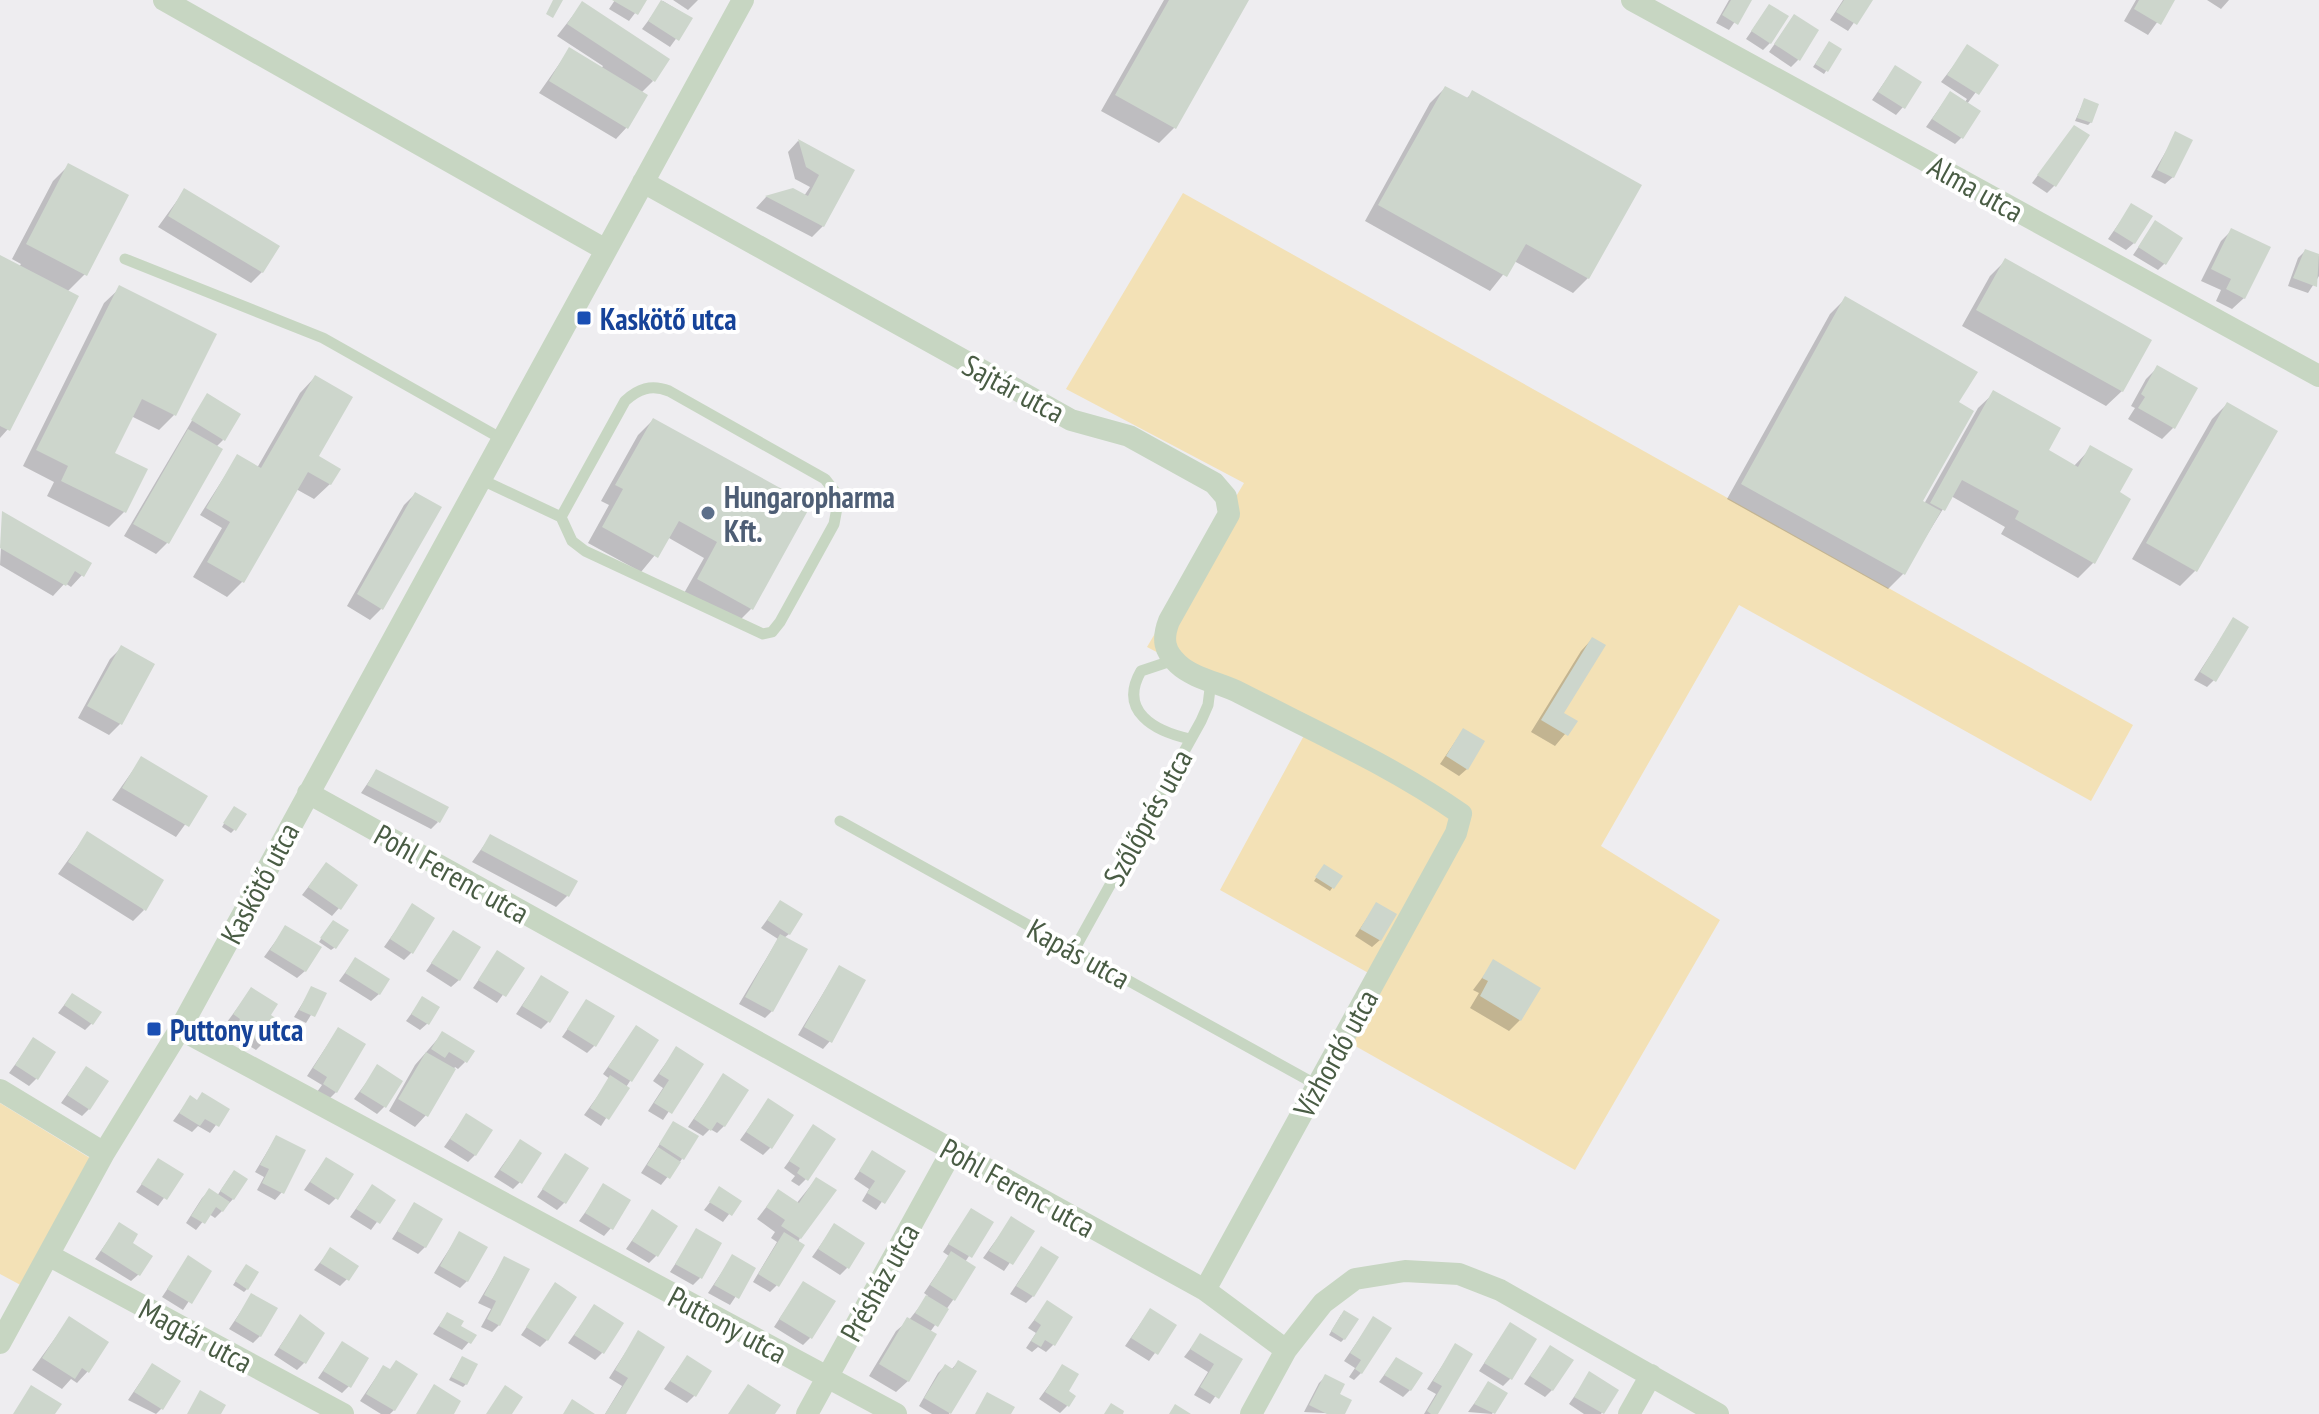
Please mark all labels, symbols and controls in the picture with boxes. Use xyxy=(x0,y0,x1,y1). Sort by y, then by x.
street label: Alma utca xyxy=(1922,146,2030,230)
place label: Kaskötő utca xyxy=(600,299,737,338)
marker: Kaskötő utca xyxy=(575,309,593,327)
street label: Sajtár utca xyxy=(956,345,1072,431)
place label: Hungaropharma Kft. xyxy=(724,477,895,550)
marker: Hungaropharma Kft. xyxy=(699,504,717,522)
street label: Szőlőprés utca xyxy=(1094,742,1200,892)
street label: Pohl Ferenc utca xyxy=(368,815,536,931)
street label: Kaskötő utca xyxy=(211,816,307,950)
street label: Kapás utca xyxy=(1021,909,1137,997)
street label: Vízhordó utca xyxy=(1283,982,1386,1125)
place label: Puttony utca xyxy=(170,1010,303,1049)
marker: Puttony utca xyxy=(145,1020,163,1038)
street label: Pohl Ferenc utca xyxy=(934,1129,1102,1245)
street label: Présház utca xyxy=(831,1216,927,1348)
street label: Puttony utca xyxy=(662,1277,794,1371)
street label: Magtár utca xyxy=(133,1289,259,1381)

